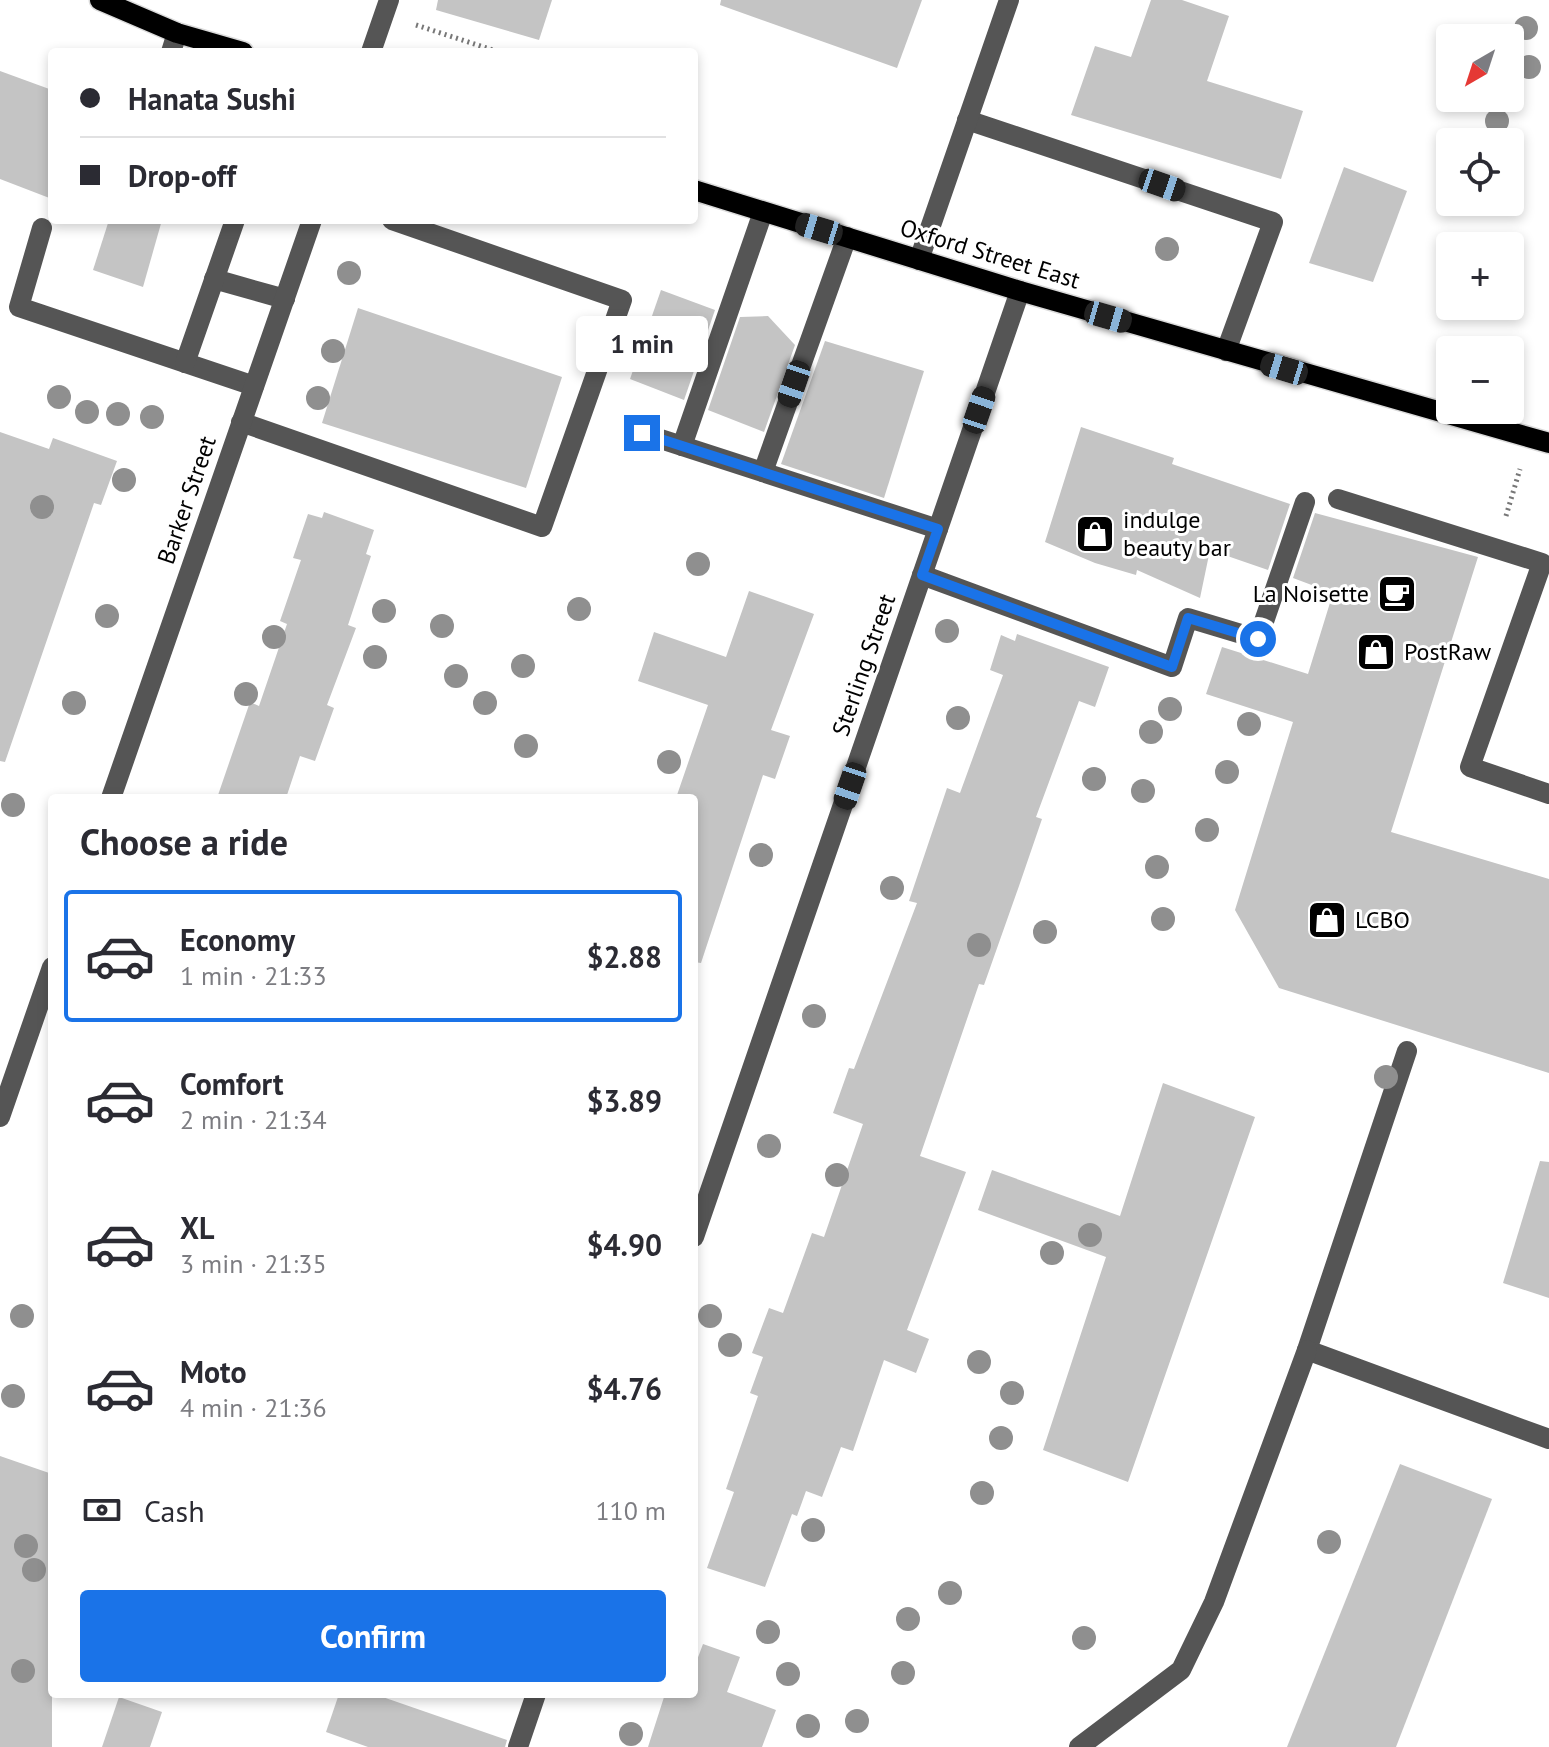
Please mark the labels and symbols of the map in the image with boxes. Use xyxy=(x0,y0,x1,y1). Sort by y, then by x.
north arrow xyxy=(1436,24,1524,112)
car xyxy=(1135,166,1189,204)
car xyxy=(793,211,845,247)
street label: Oxford Street East xyxy=(896,211,1084,296)
car xyxy=(1082,299,1134,335)
callout: 1 min xyxy=(576,317,708,373)
car xyxy=(1258,351,1310,387)
car xyxy=(775,357,813,411)
car xyxy=(960,383,998,437)
route end xyxy=(624,415,660,451)
street label: Barker Street xyxy=(150,432,223,568)
place label: indulge beauty bar xyxy=(1123,504,1231,563)
shop icon: indulge beauty bar xyxy=(1074,513,1116,555)
cafe icon: La Noisette xyxy=(1376,573,1418,615)
place label: La Noisette xyxy=(1253,578,1369,609)
street label: Sterling Street xyxy=(825,590,902,740)
route start xyxy=(1240,621,1276,657)
shop icon: PostRaw xyxy=(1355,631,1397,673)
place label: PostRaw xyxy=(1404,636,1492,667)
car xyxy=(831,759,869,813)
shop icon: LCBO xyxy=(1306,899,1348,941)
place label: LCBO xyxy=(1355,904,1410,935)

